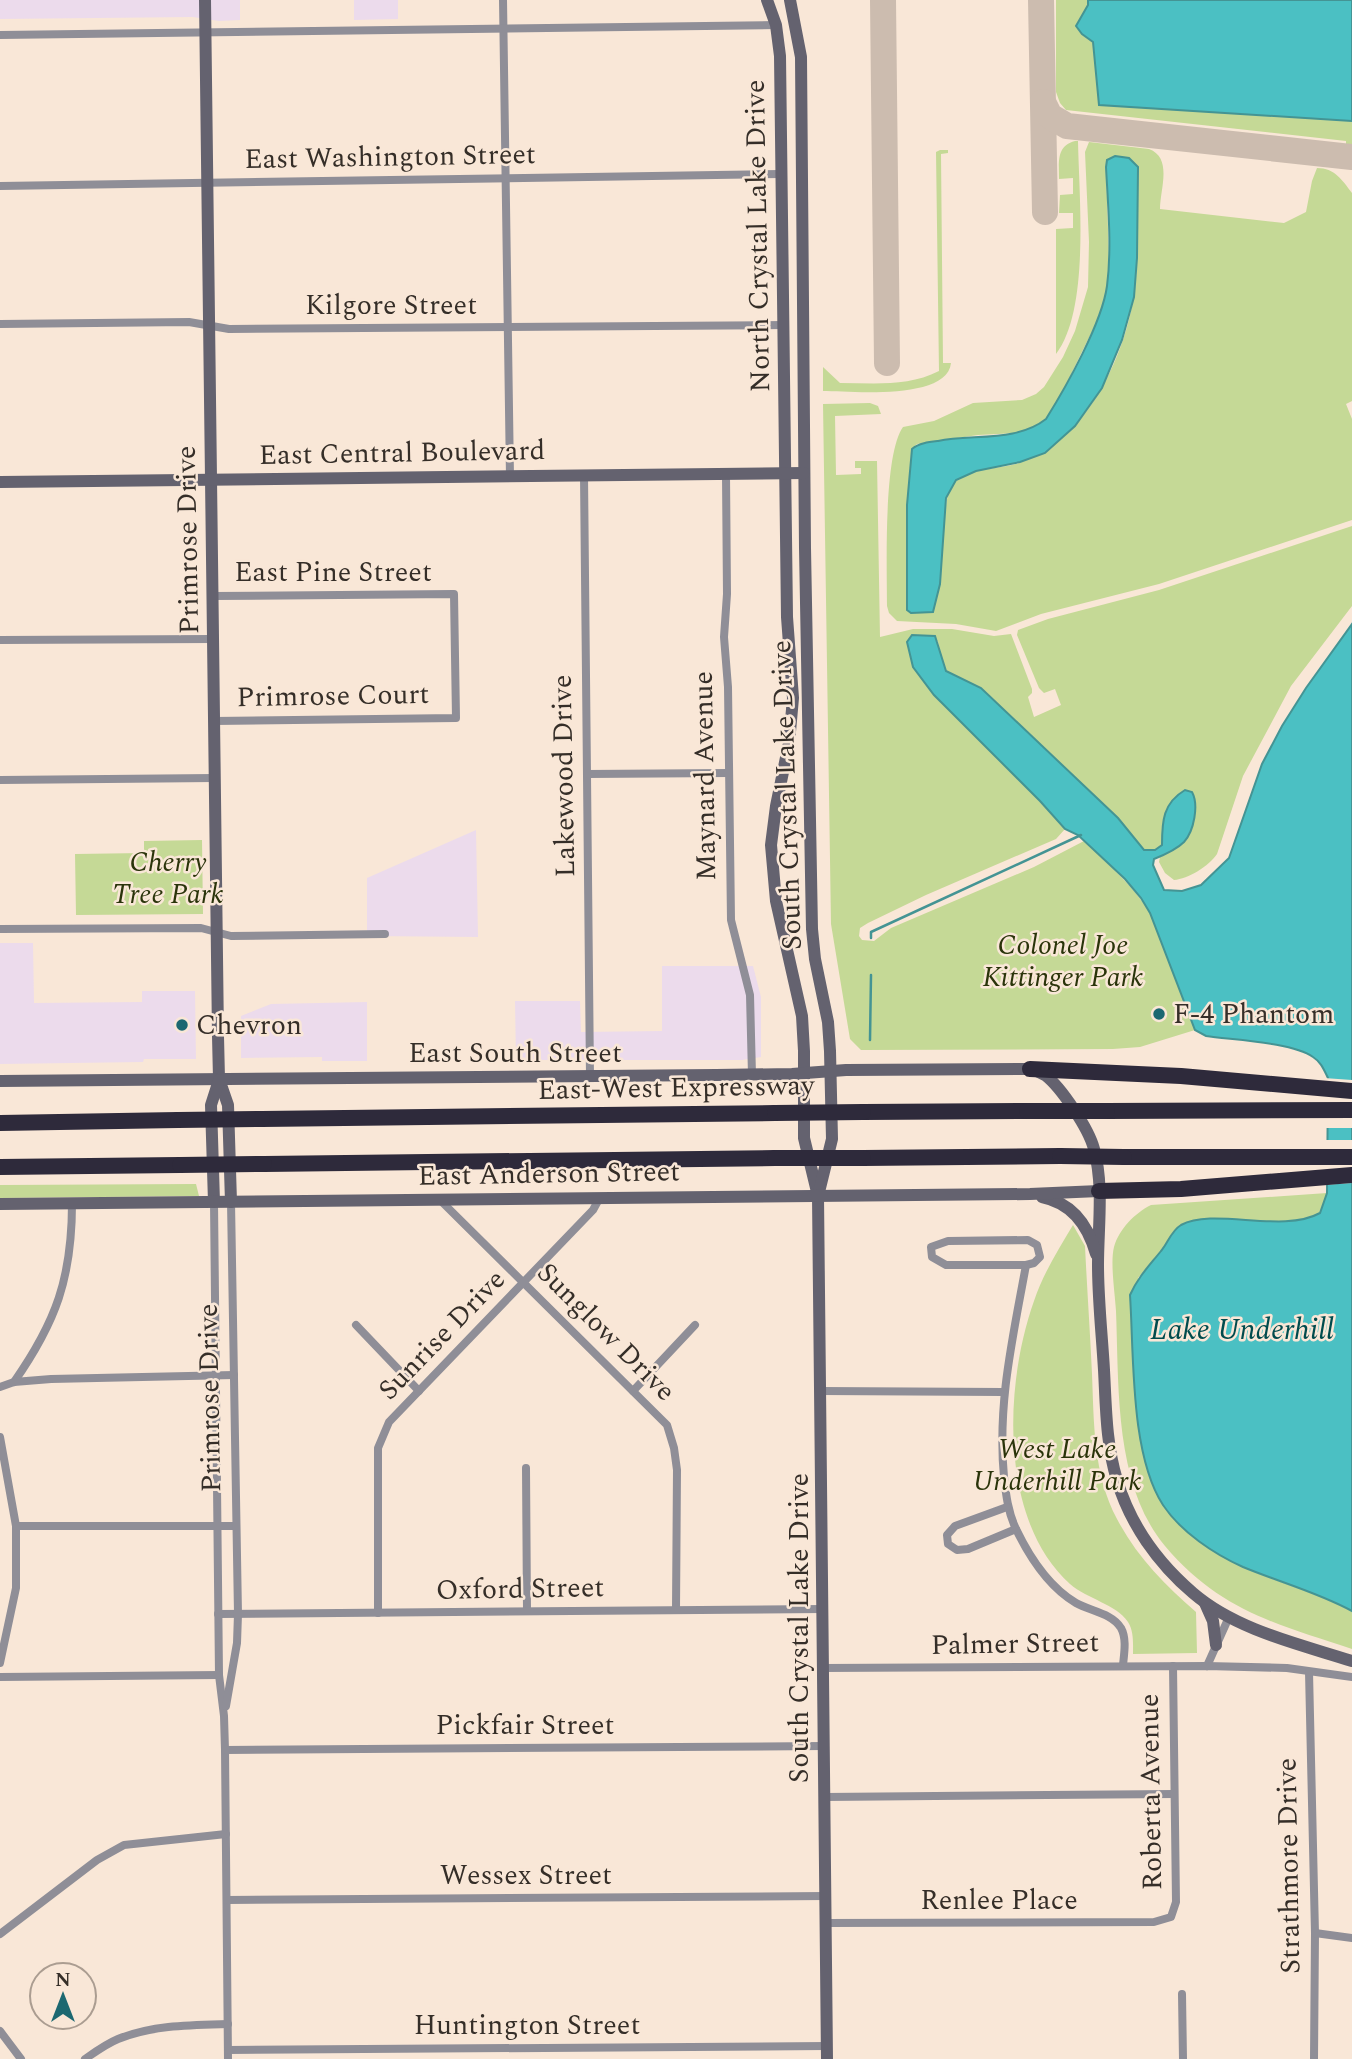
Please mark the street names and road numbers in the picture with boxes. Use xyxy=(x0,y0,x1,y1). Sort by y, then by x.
street label: North Crystal Lake Drive xyxy=(734,79,782,393)
street label: East Washington Street xyxy=(244,133,536,181)
street label: Kilgore Street xyxy=(305,284,477,327)
street label: East Central Boulevard xyxy=(258,429,546,477)
street label: Primrose Drive xyxy=(165,445,211,635)
street label: East Pine Street xyxy=(234,551,432,594)
street label: South Crystal Lake Drive xyxy=(760,639,814,951)
street label: Maynard Avenue xyxy=(682,671,728,881)
street label: Primrose Court xyxy=(236,673,430,719)
street label: Lakewood Drive xyxy=(541,674,587,878)
street label: East South Street xyxy=(408,1032,622,1075)
street label: East-West Expressway xyxy=(537,1064,816,1112)
street label: East Anderson Street xyxy=(418,1150,681,1198)
street label: Sunglow Drive xyxy=(527,1253,685,1411)
street label: Sunrise Drive xyxy=(368,1260,516,1410)
street label: Primrose Drive xyxy=(187,1303,233,1493)
street label: South Crystal Lake Drive xyxy=(778,1473,821,1783)
street label: Oxford Street xyxy=(435,1566,605,1612)
street label: Palmer Street xyxy=(930,1621,1100,1667)
street label: Roberta Avenue xyxy=(1128,1693,1174,1891)
street label: Pickfair Street xyxy=(435,1704,615,1747)
street label: Strathmore Drive xyxy=(1266,1758,1312,1974)
street label: Wessex Street xyxy=(440,1854,612,1897)
street label: Renlee Place xyxy=(920,1879,1078,1922)
street label: Huntington Street xyxy=(414,2004,640,2047)

